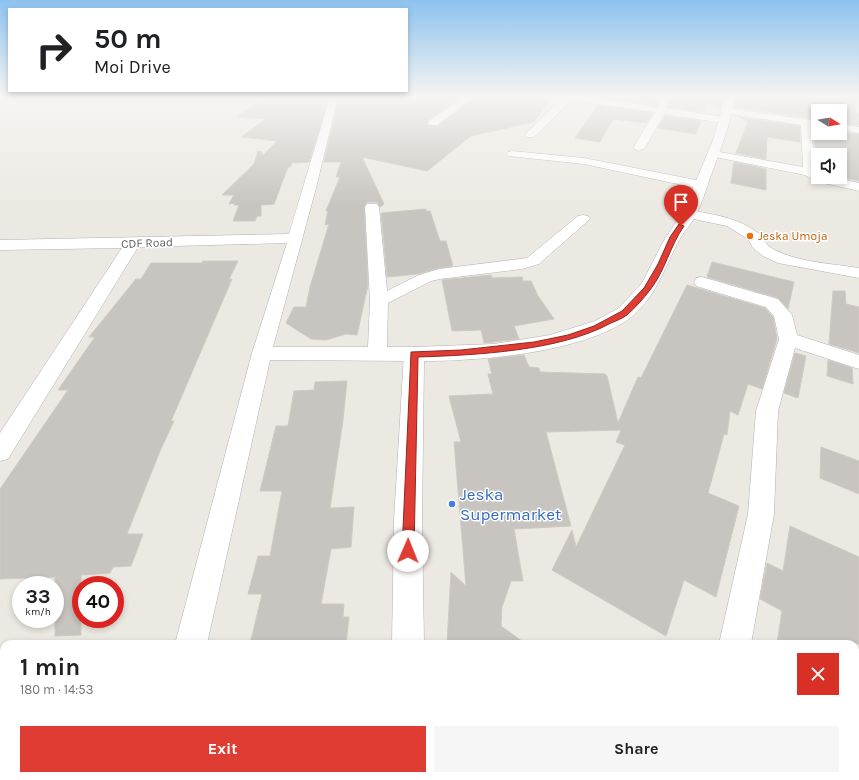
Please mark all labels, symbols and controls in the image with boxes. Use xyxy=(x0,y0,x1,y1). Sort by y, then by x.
text: 50 m xyxy=(94,22,162,55)
icon: right xyxy=(28,24,80,76)
text: Moi Drive xyxy=(94,56,171,78)
north arrow xyxy=(811,104,847,140)
map controls xyxy=(811,104,847,184)
button: sound xyxy=(811,148,847,184)
pin xyxy=(664,185,698,226)
icon: arrive xyxy=(670,191,692,213)
place label: Jeska Umoja xyxy=(758,229,828,243)
marker: Jeska Umoja xyxy=(745,231,755,241)
street label: CDF Road xyxy=(121,235,173,251)
place label: Jeska Supermarket xyxy=(460,484,562,524)
marker: Jeska Supermarket xyxy=(447,499,457,509)
position arrow xyxy=(387,530,429,572)
speed limit sign: 40 xyxy=(72,576,124,628)
text: 33 xyxy=(26,585,50,608)
text: km/h xyxy=(25,606,51,618)
text: 1 min xyxy=(20,653,80,681)
button: close xyxy=(797,653,839,695)
text: 180 m · 14:53 xyxy=(20,682,93,697)
button: Exit xyxy=(20,726,426,772)
button: Share xyxy=(434,726,839,772)

